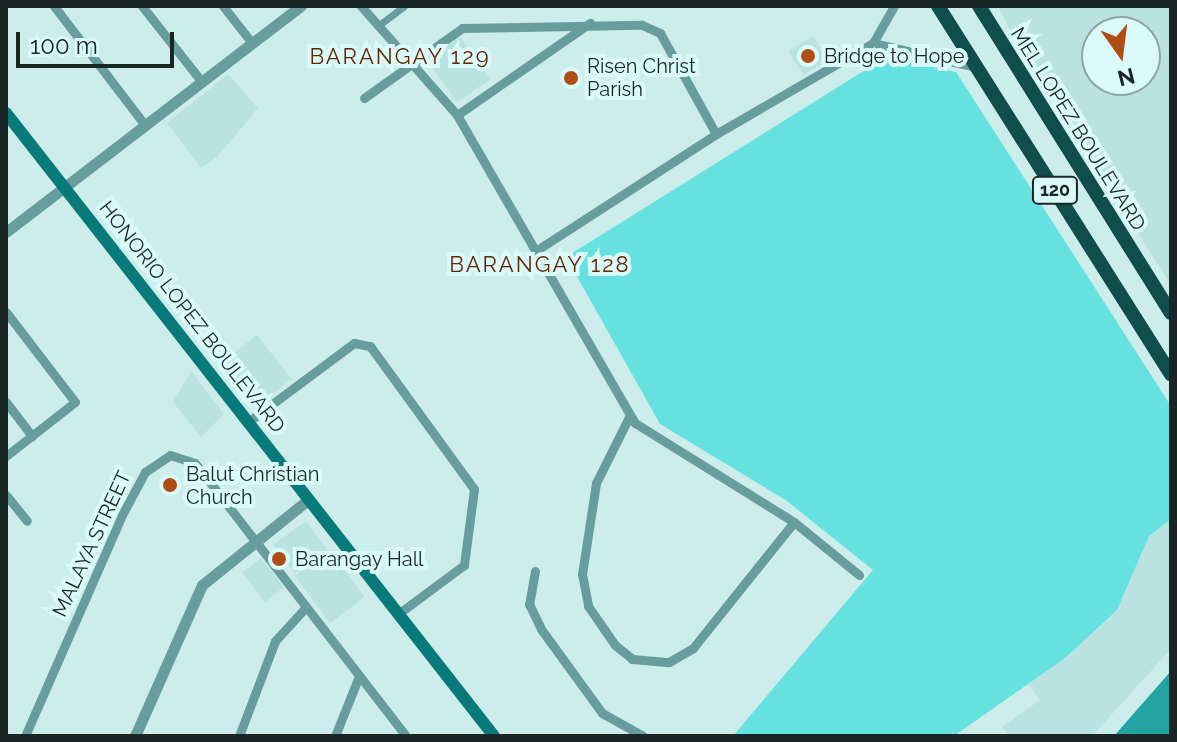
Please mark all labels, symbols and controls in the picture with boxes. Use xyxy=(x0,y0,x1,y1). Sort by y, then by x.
scale bar xyxy=(20,16,178,66)
north arrow xyxy=(1081,16,1161,96)
street label: MEL LOPEZ BOULEVARD xyxy=(1005,23,1151,235)
text: 100 m xyxy=(30,31,98,60)
district label: BARANGAY 129 xyxy=(309,44,491,70)
place label: Bridge to Hope xyxy=(824,44,964,68)
marker: Bridge to Hope xyxy=(799,47,817,65)
place label: Risen Christ Parish xyxy=(587,54,696,101)
text: N xyxy=(1115,63,1138,92)
marker: Risen Christ Parish xyxy=(562,69,580,87)
road number: 120 xyxy=(1031,176,1079,204)
street label: HONORIO LOPEZ BOULEVARD xyxy=(94,196,290,438)
district label: BARANGAY 128 xyxy=(449,252,631,278)
place label: Balut Christian Church xyxy=(186,462,319,509)
street label: MALAYA STREET xyxy=(48,467,136,621)
marker: Balut Christian Church xyxy=(161,476,179,494)
place label: Barangay Hall xyxy=(295,547,424,571)
marker: Barangay Hall xyxy=(270,550,288,568)

